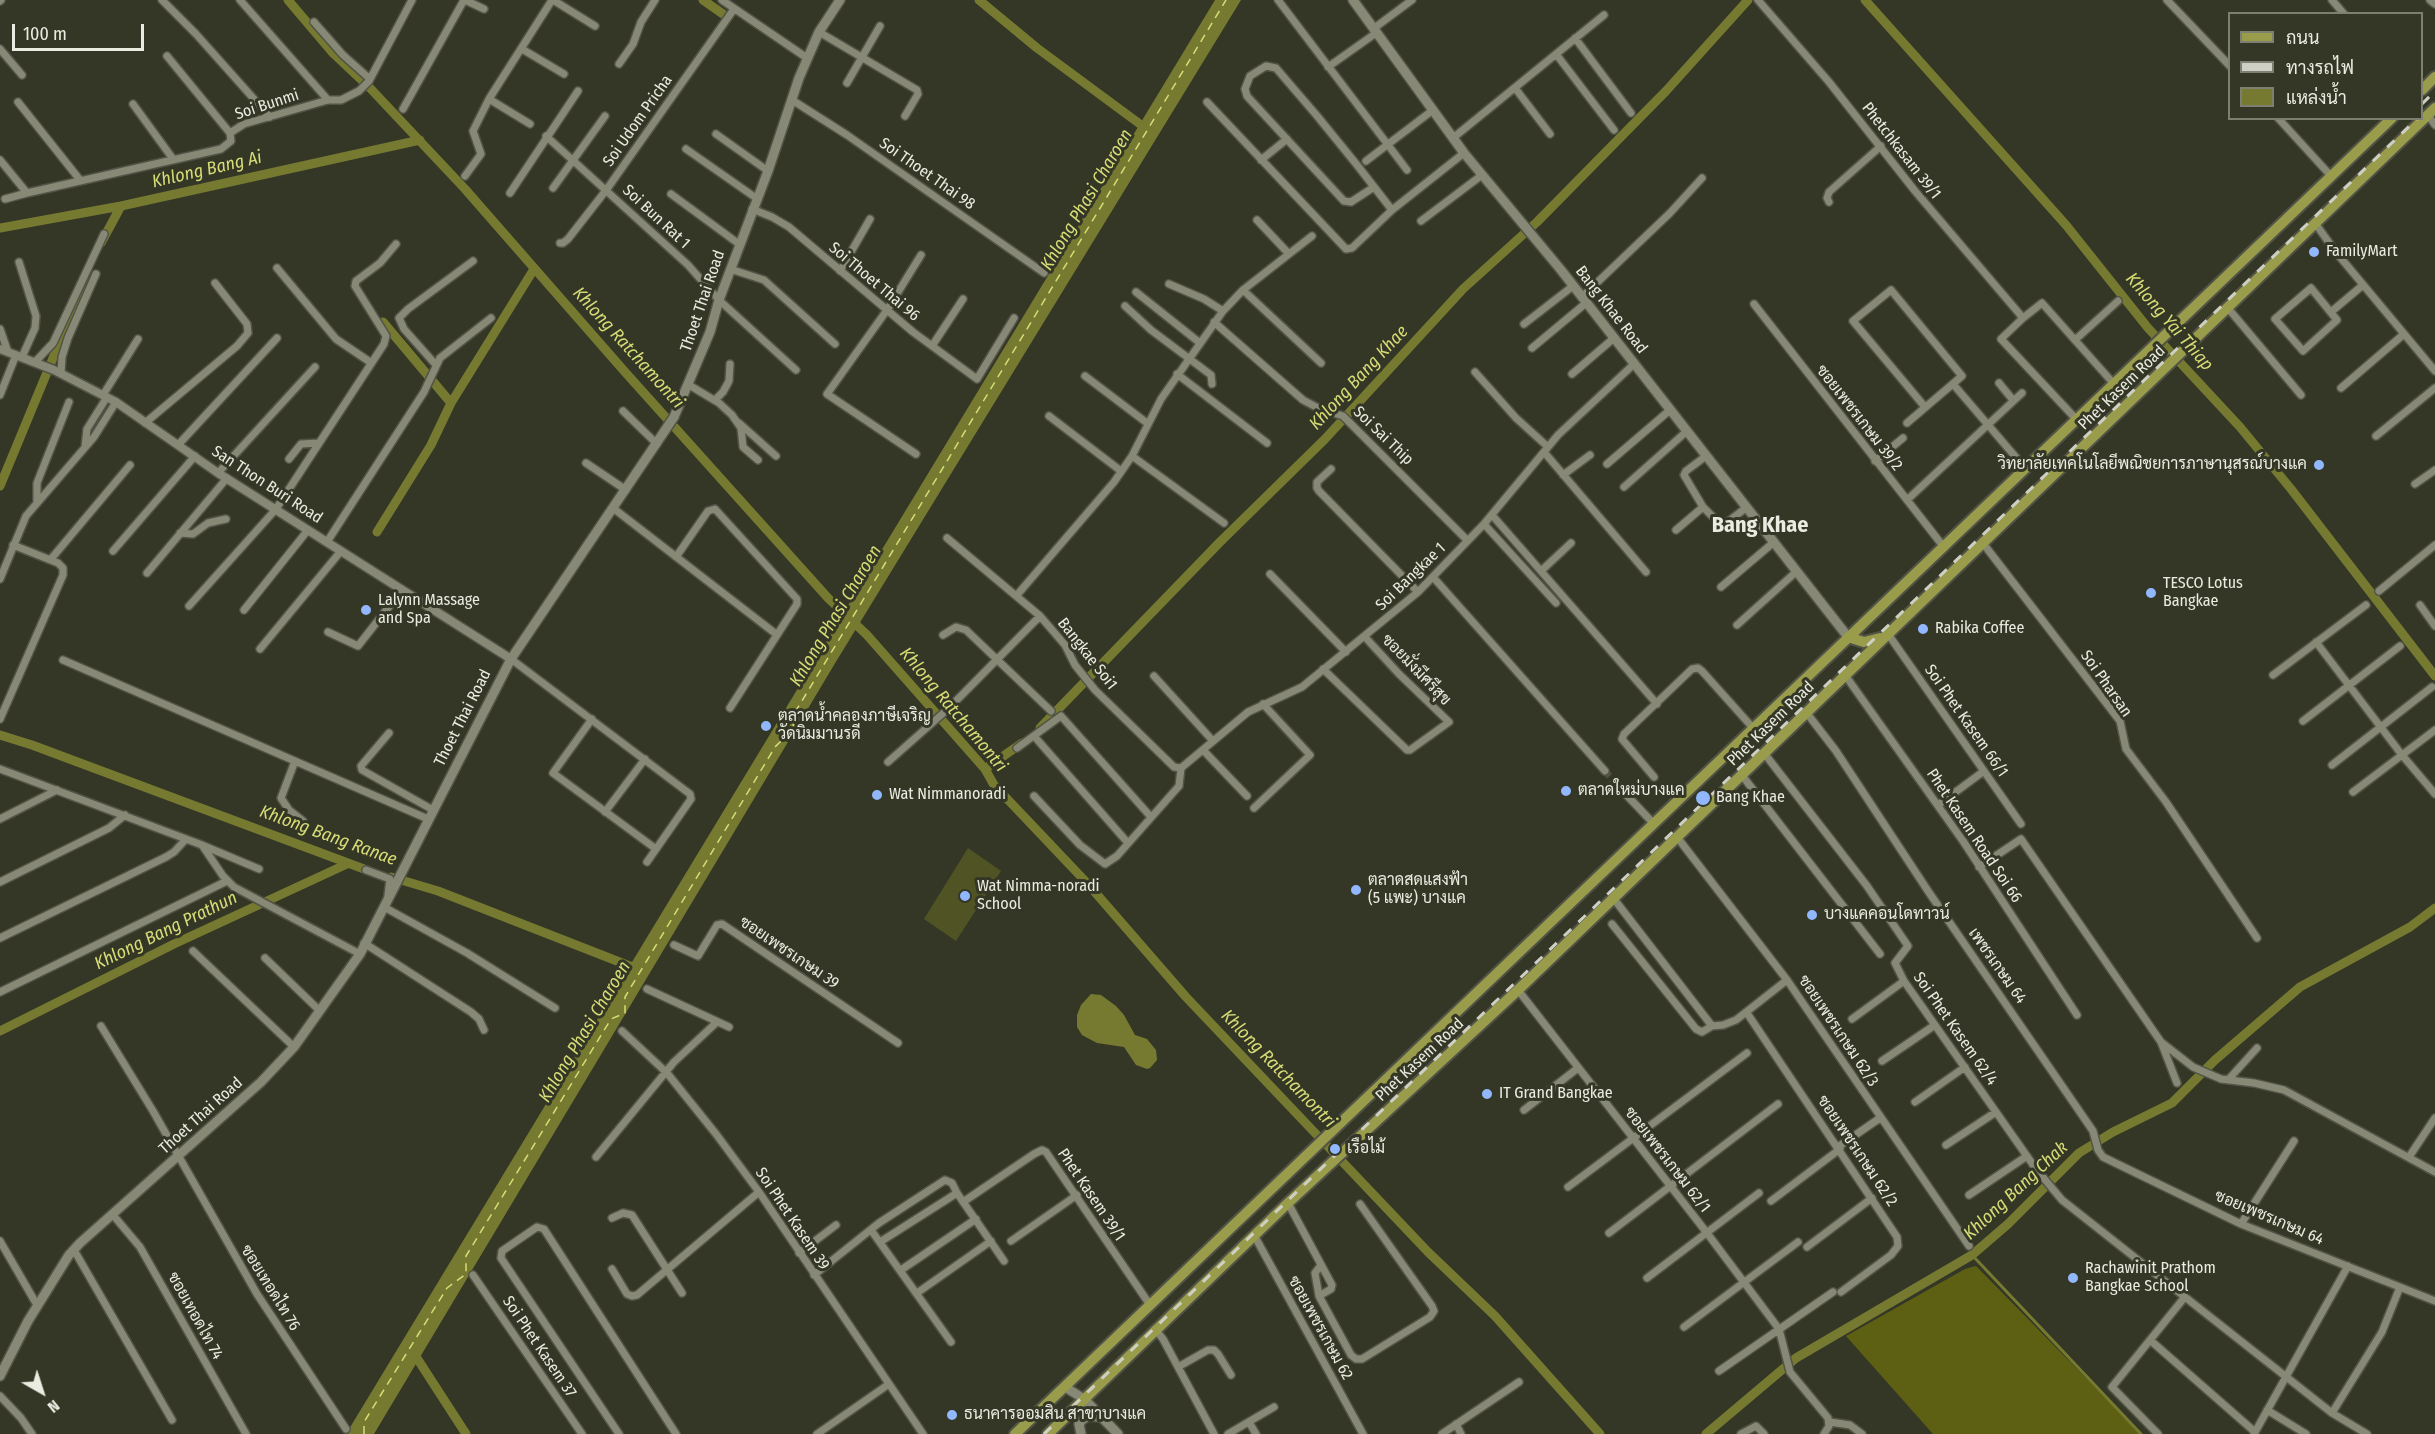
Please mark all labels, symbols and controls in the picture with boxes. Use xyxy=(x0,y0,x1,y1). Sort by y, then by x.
scale bar xyxy=(15,12,147,50)
legend xyxy=(2228,12,2423,120)
text: 100 m xyxy=(23,23,67,45)
text: ถนน xyxy=(2286,27,2319,49)
text: ทางรถไฟ xyxy=(2286,57,2354,79)
street label: Soi Udom Pricha xyxy=(599,72,677,170)
street label: Soi Bunmi xyxy=(233,86,301,124)
text: แหล่งน้ำ xyxy=(2286,87,2347,109)
street label: Phetchkasam 39/1 xyxy=(1857,99,1945,203)
water label: Khlong Phasi Charoen xyxy=(1036,126,1138,274)
street label: Soi Thoet Thai 98 xyxy=(875,134,979,214)
water label: Khlong Bang Ai xyxy=(150,147,264,193)
street label: Soi Bun Rat 1 xyxy=(618,181,694,253)
street label: Soi Thoet Thai 96 xyxy=(825,238,923,326)
place label: FamilyMart xyxy=(2326,242,2397,262)
marker: FamilyMart xyxy=(2307,245,2321,259)
street label: Thoet Thai Road xyxy=(677,248,729,354)
street label: Bang Khae Road xyxy=(1571,262,1651,358)
water label: Khlong Yai Thiap xyxy=(2121,269,2217,375)
water label: Khlong Ratchamontri xyxy=(568,283,688,413)
water label: Khlong Bang Khae xyxy=(1305,321,1413,435)
street label: Phet Kasem Road xyxy=(2075,342,2169,434)
street label: ซอยเพชรเกษม 39/2 xyxy=(1812,361,1906,475)
street label: Soi Sai Thip xyxy=(1349,403,1417,469)
street label: San Thon Buri Road xyxy=(208,442,326,528)
place label: วิทยาลัยเทคโนโลยีพณิชยการภาษานุสรณ์บางแค xyxy=(1998,455,2307,475)
marker: วิทยาลัยเทคโนโลยีพณิชยการภาษานุสรณ์บางแค xyxy=(2312,458,2326,472)
district label: Bang Khae xyxy=(1712,513,1808,539)
street label: Soi Bangkae 1 xyxy=(1372,539,1450,615)
water label: Khlong Phasi Charoen xyxy=(785,542,887,690)
place label: TESCO Lotus Bangkae xyxy=(2163,574,2243,612)
marker: TESCO Lotus Bangkae xyxy=(2144,586,2158,600)
place label: Lalynn Massage and Spa xyxy=(378,591,480,629)
marker: Lalynn Massage and Spa xyxy=(359,603,373,617)
street label: Bangkae Soi1 xyxy=(1053,614,1121,694)
place label: Rabika Coffee xyxy=(1935,619,2024,639)
marker: Rabika Coffee xyxy=(1916,622,1930,636)
street label: ซอยมั่งมีศรีสุข xyxy=(1377,630,1455,710)
water label: Khlong Ratchamontri xyxy=(895,643,1011,777)
street label: Soi Pharsan xyxy=(2076,647,2136,721)
street label: Soi Phet Kasem 66/1 xyxy=(1920,661,2012,781)
street label: Thoet Thai Road xyxy=(430,667,496,769)
street label: Phet Kasem Road xyxy=(1724,678,1818,770)
place label: ตลาดน้ำคลองภาษีเจริญ วัดนิมมานรดี xyxy=(778,707,931,745)
marker: ตลาดน้ำคลองภาษีเจริญ วัดนิมมานรดี xyxy=(759,719,773,733)
street label: Phet Kasem Road Soi 66 xyxy=(1922,765,2026,907)
place label: ตลาดใหม่บางแค xyxy=(1578,781,1685,801)
marker: ตลาดใหม่บางแค xyxy=(1559,784,1573,798)
place label: Wat Nimmanoradi xyxy=(889,785,1006,805)
marker: Wat Nimmanoradi xyxy=(870,788,884,802)
place label: Bang Khae xyxy=(1716,788,1785,808)
marker: Bang Khae xyxy=(1694,789,1712,807)
water label: Khlong Bang Ranae xyxy=(257,801,399,871)
place label: ตลาดสดแสงฟ้า (5 แพะ) บางแค xyxy=(1368,871,1468,909)
place label: Wat Nimma-noradi School xyxy=(977,877,1100,915)
marker: ตลาดสดแสงฟ้า (5 แพะ) บางแค xyxy=(1349,883,1363,897)
water label: Khlong Bang Prathun xyxy=(91,887,241,975)
marker: Wat Nimma-noradi School xyxy=(958,889,972,903)
place label: บางแคคอนโดทาวน์ xyxy=(1824,905,1950,925)
marker: บางแคคอนโดทาวน์ xyxy=(1805,908,1819,922)
street label: ซอยเพชรเกษม 39 xyxy=(736,913,842,993)
street label: เพชรเกษม 64 xyxy=(1964,924,2030,1008)
water label: Khlong Phasi Charoen xyxy=(534,958,636,1106)
street label: Soi Phet Kasem 62/4 xyxy=(1909,969,2001,1089)
street label: ซอยเพชรเกษม 62/3 xyxy=(1794,972,1882,1090)
water label: Khlong Ratchamontri xyxy=(1216,1005,1340,1133)
street label: Phet Kasem Road xyxy=(1372,1014,1468,1106)
street label: Thoet Thai Road xyxy=(155,1073,247,1159)
place label: IT Grand Bangkae xyxy=(1499,1084,1613,1104)
marker: IT Grand Bangkae xyxy=(1480,1087,1494,1101)
street label: ซอยเพชรเกษม 62/2 xyxy=(1813,1092,1901,1210)
street label: ซอยเพชรเกษม 62/1 xyxy=(1620,1103,1714,1217)
water label: Khlong Bang Chak xyxy=(1959,1137,2073,1245)
place label: เรือไม้ xyxy=(1347,1139,1385,1159)
marker: เรือไม้ xyxy=(1328,1142,1342,1156)
street label: Phet Kasem 39/1 xyxy=(1053,1145,1129,1245)
street label: Soi Phet Kasem 39 xyxy=(751,1164,833,1274)
street label: ซอยเพชรเกษม 64 xyxy=(2212,1186,2326,1250)
street label: ซอยเทอดไท 76 xyxy=(236,1242,304,1334)
place label: Rachawinit Prathom Bangkae School xyxy=(2085,1259,2216,1297)
street label: ซอยเทอดไท 74 xyxy=(163,1269,227,1363)
marker: Rachawinit Prathom Bangkae School xyxy=(2066,1271,2080,1285)
street label: ซอยเพชรเกษม 62 xyxy=(1284,1273,1356,1383)
street label: Soi Phet Kasem 37 xyxy=(498,1293,580,1401)
north arrow xyxy=(12,1362,72,1422)
text: N xyxy=(44,1396,63,1417)
place label: ธนาคารออมสิน สาขาบางแค xyxy=(964,1405,1146,1425)
marker: ธนาคารออมสิน สาขาบางแค xyxy=(945,1408,959,1422)

